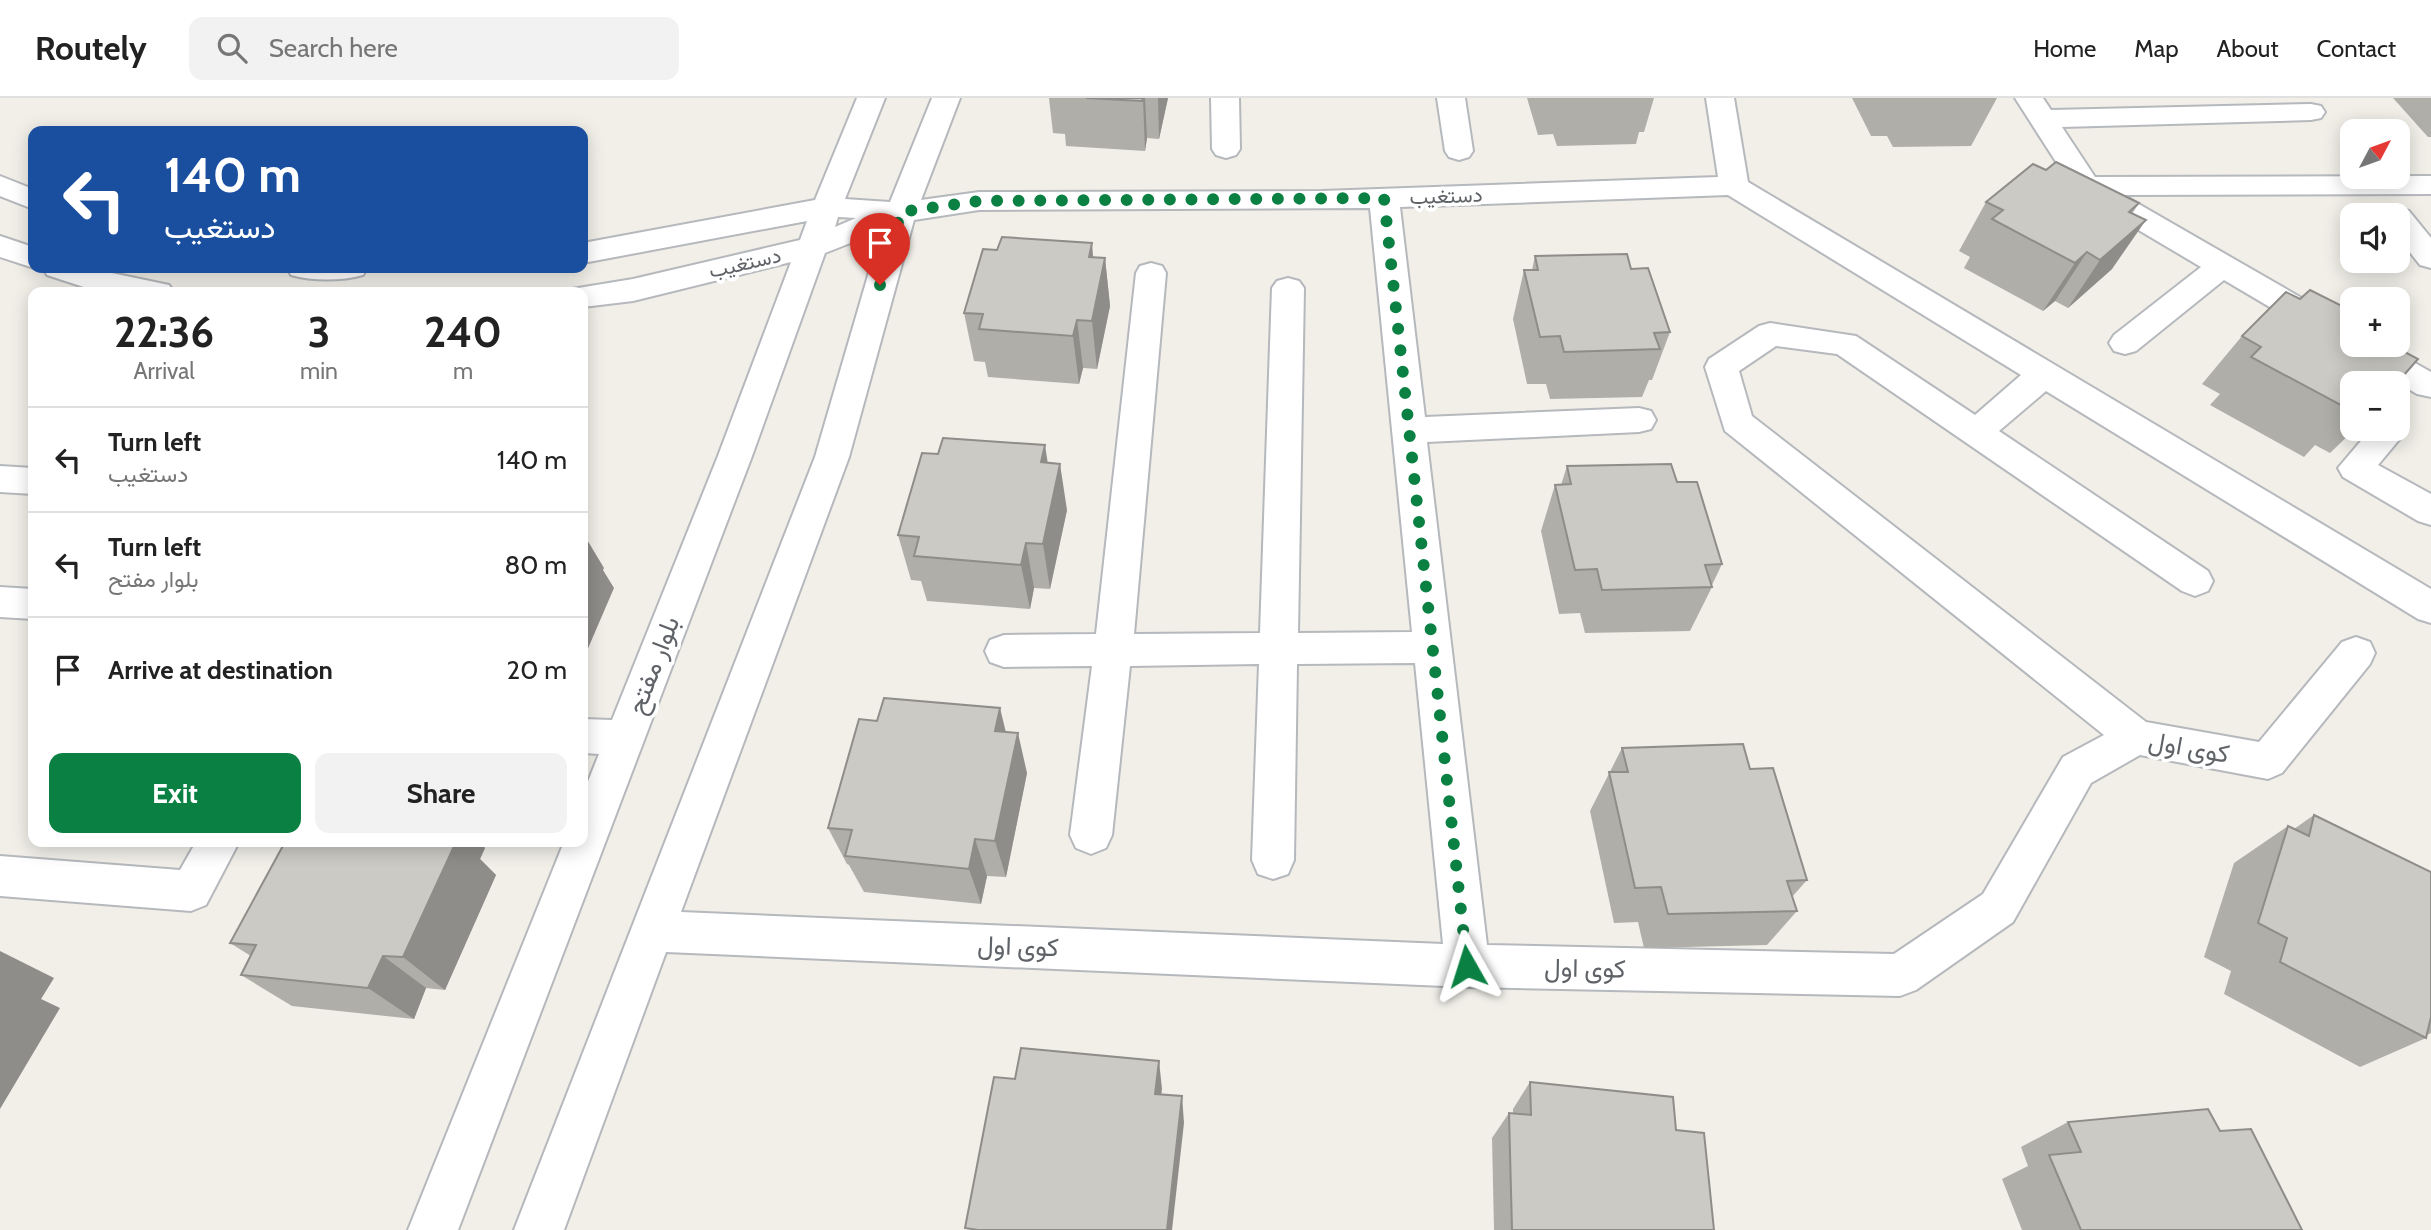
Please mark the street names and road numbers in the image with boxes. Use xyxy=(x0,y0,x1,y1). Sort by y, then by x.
street label: دستغیب xyxy=(1409,182,1483,209)
street label: دستغیب xyxy=(706,242,783,283)
street label: بلوار مفتح xyxy=(620,612,688,719)
street label: کوی اول xyxy=(2146,724,2232,770)
street label: کوی اول xyxy=(977,929,1059,963)
street label: کوی اول xyxy=(1544,951,1626,985)

